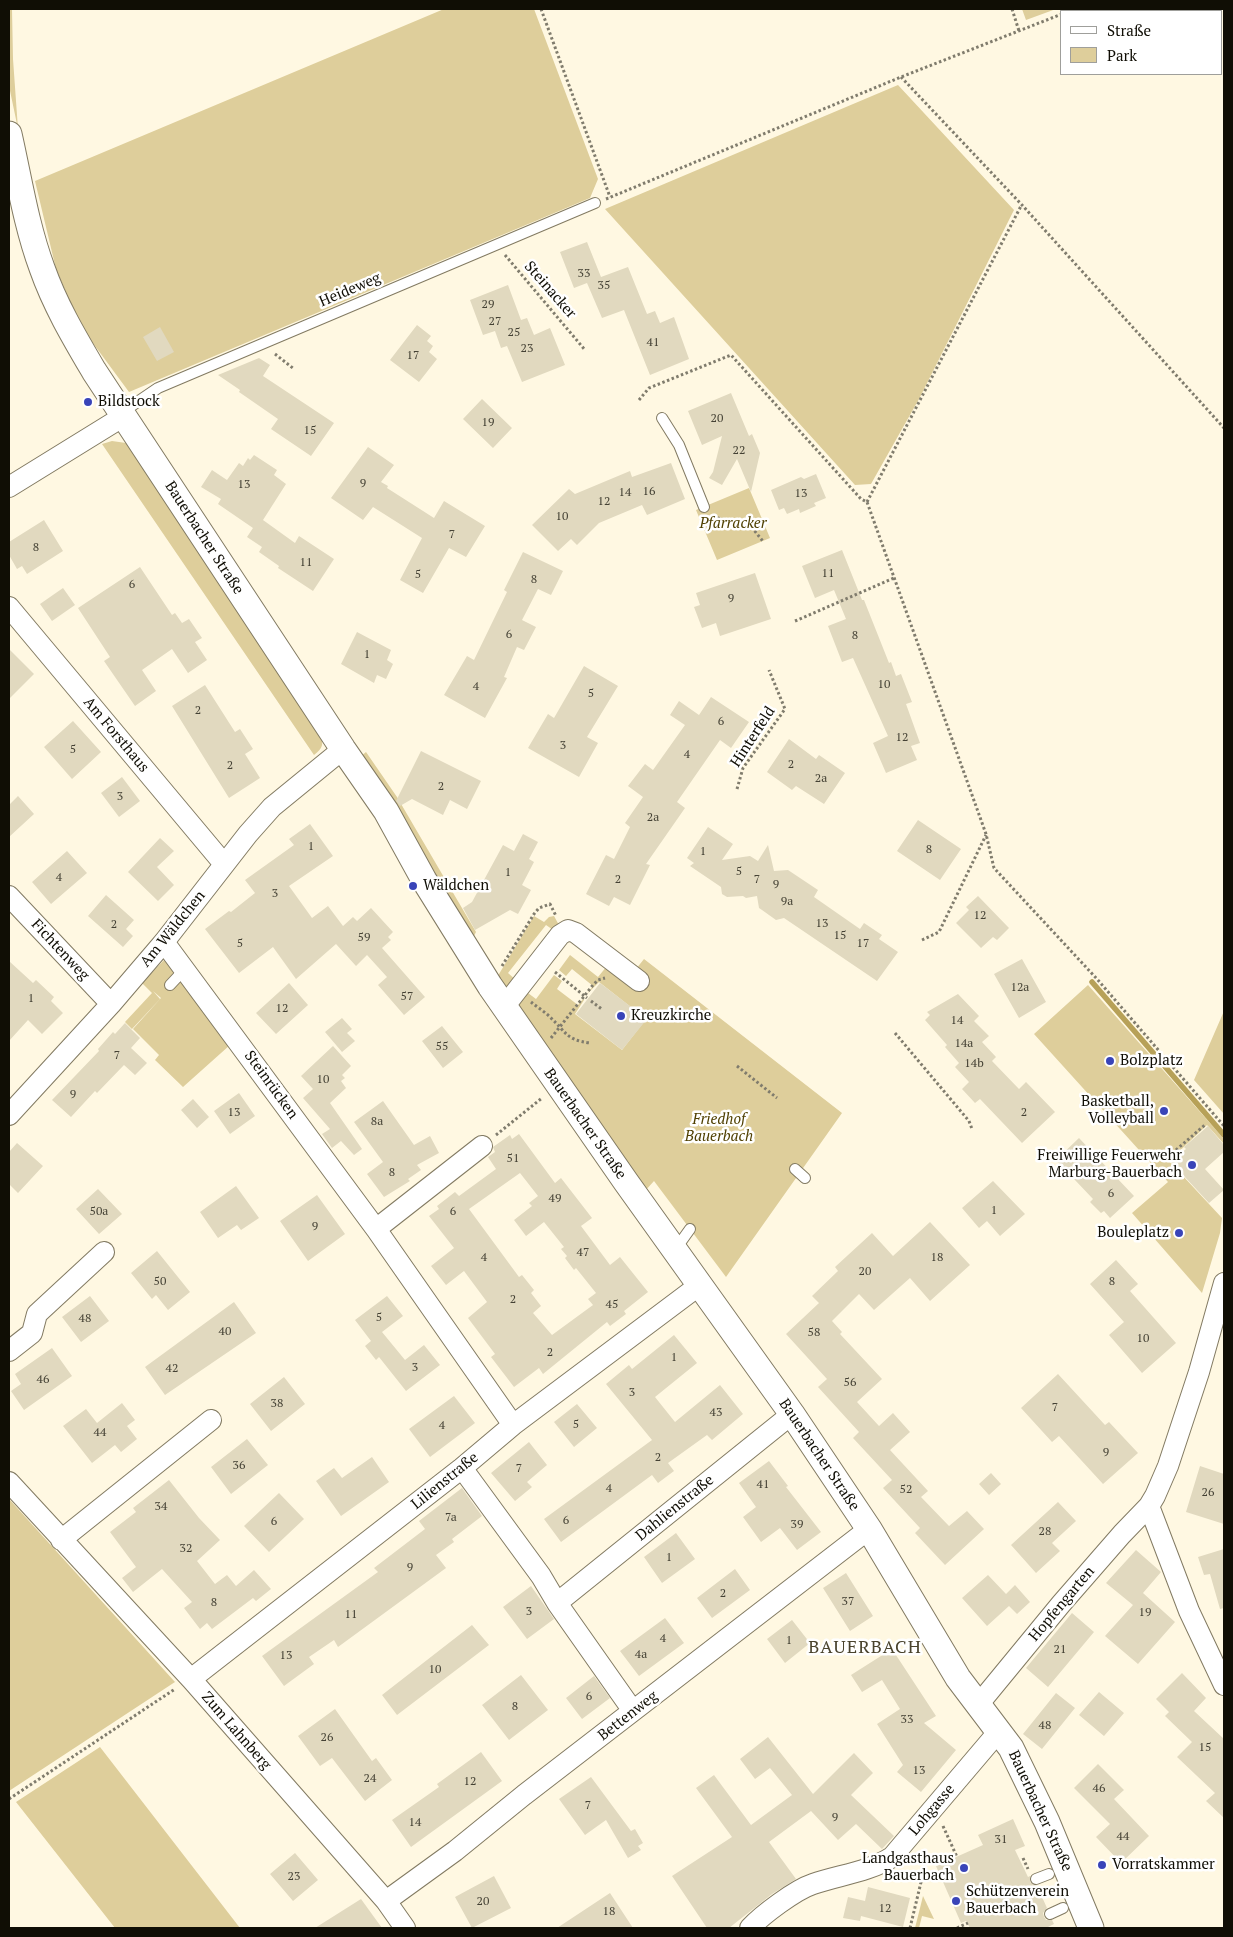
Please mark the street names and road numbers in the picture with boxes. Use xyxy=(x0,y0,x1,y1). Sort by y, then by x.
street label: Steinacker xyxy=(520,258,580,322)
street label: Heideweg xyxy=(317,269,383,311)
street label: Bauerbacher Straße xyxy=(161,478,247,598)
street label: Am Forsthaus xyxy=(79,694,153,776)
street label: Hinterfeld xyxy=(727,703,779,771)
street label: Am Wäldchen xyxy=(137,887,209,971)
street label: Fichtenweg xyxy=(27,916,93,984)
street label: Steinrücken xyxy=(240,1047,302,1123)
street label: Bauerbacher Straße xyxy=(540,1065,630,1183)
street label: Bauerbacher Straße xyxy=(775,1396,863,1514)
street label: Lilienstraße xyxy=(408,1449,482,1513)
street label: Dahlienstraße xyxy=(632,1471,718,1545)
street label: Hopfengarten xyxy=(1025,1563,1099,1645)
street label: Bettenweg xyxy=(595,1687,661,1745)
street label: Zum Lahnberg xyxy=(197,1688,275,1774)
street label: Bauerbacher Straße xyxy=(1004,1748,1076,1874)
street label: Lohgasse xyxy=(905,1781,959,1839)

